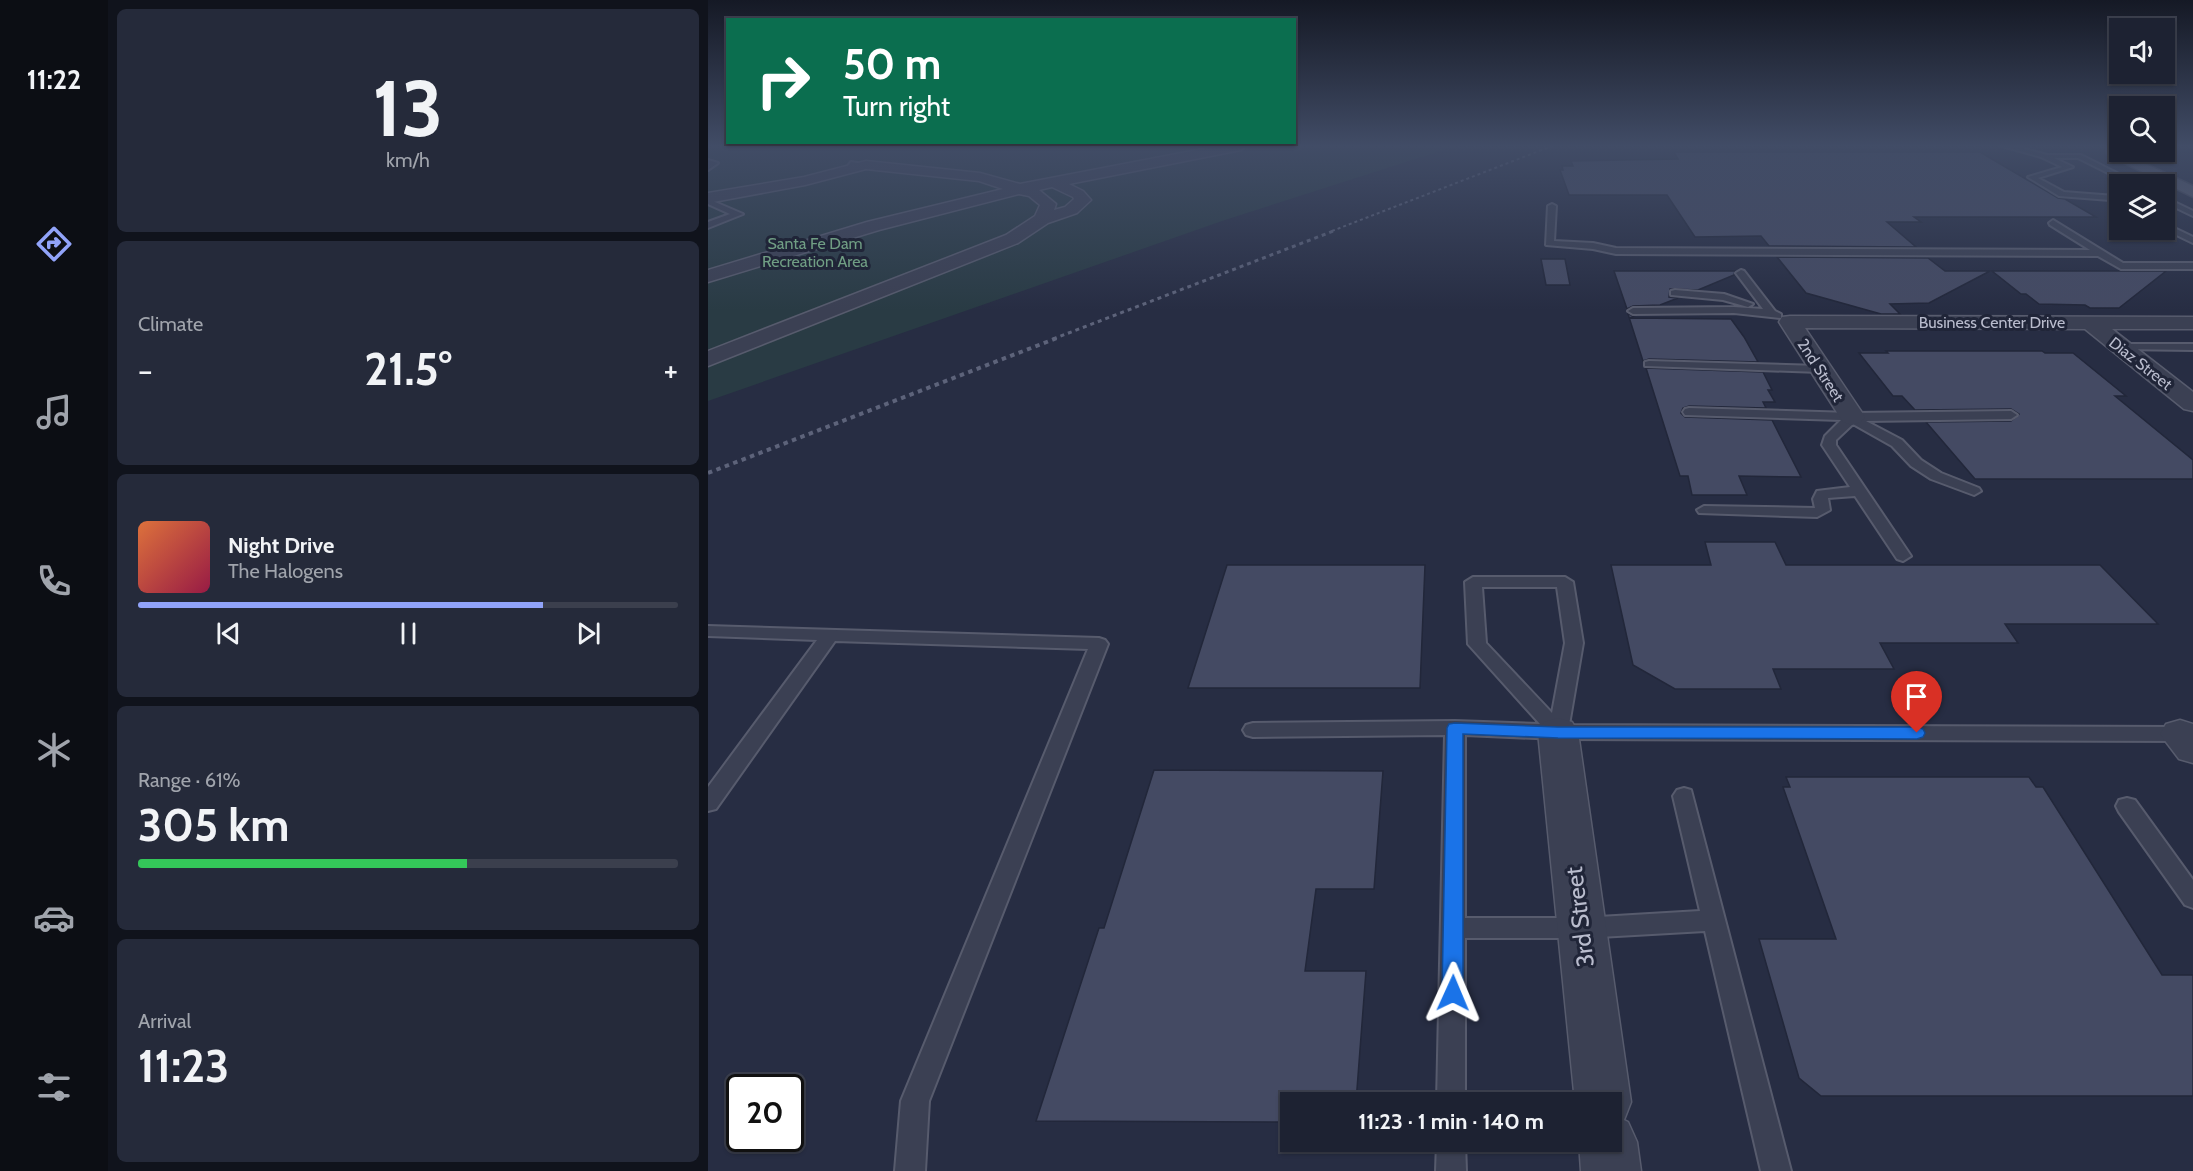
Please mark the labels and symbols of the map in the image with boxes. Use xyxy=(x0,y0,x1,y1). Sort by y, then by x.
park label: Santa Fe Dam Recreation Area xyxy=(762,234,868,271)
street label: Business Center Drive xyxy=(1919,313,2065,332)
street label: Diaz Street xyxy=(2105,333,2177,394)
street label: 2nd Street xyxy=(1793,335,1848,406)
pin xyxy=(1891,671,1942,733)
street label: 3rd Street xyxy=(1559,865,1600,969)
position arrow xyxy=(1421,961,1485,1025)
speed limit sign: 20 xyxy=(726,1074,804,1152)

